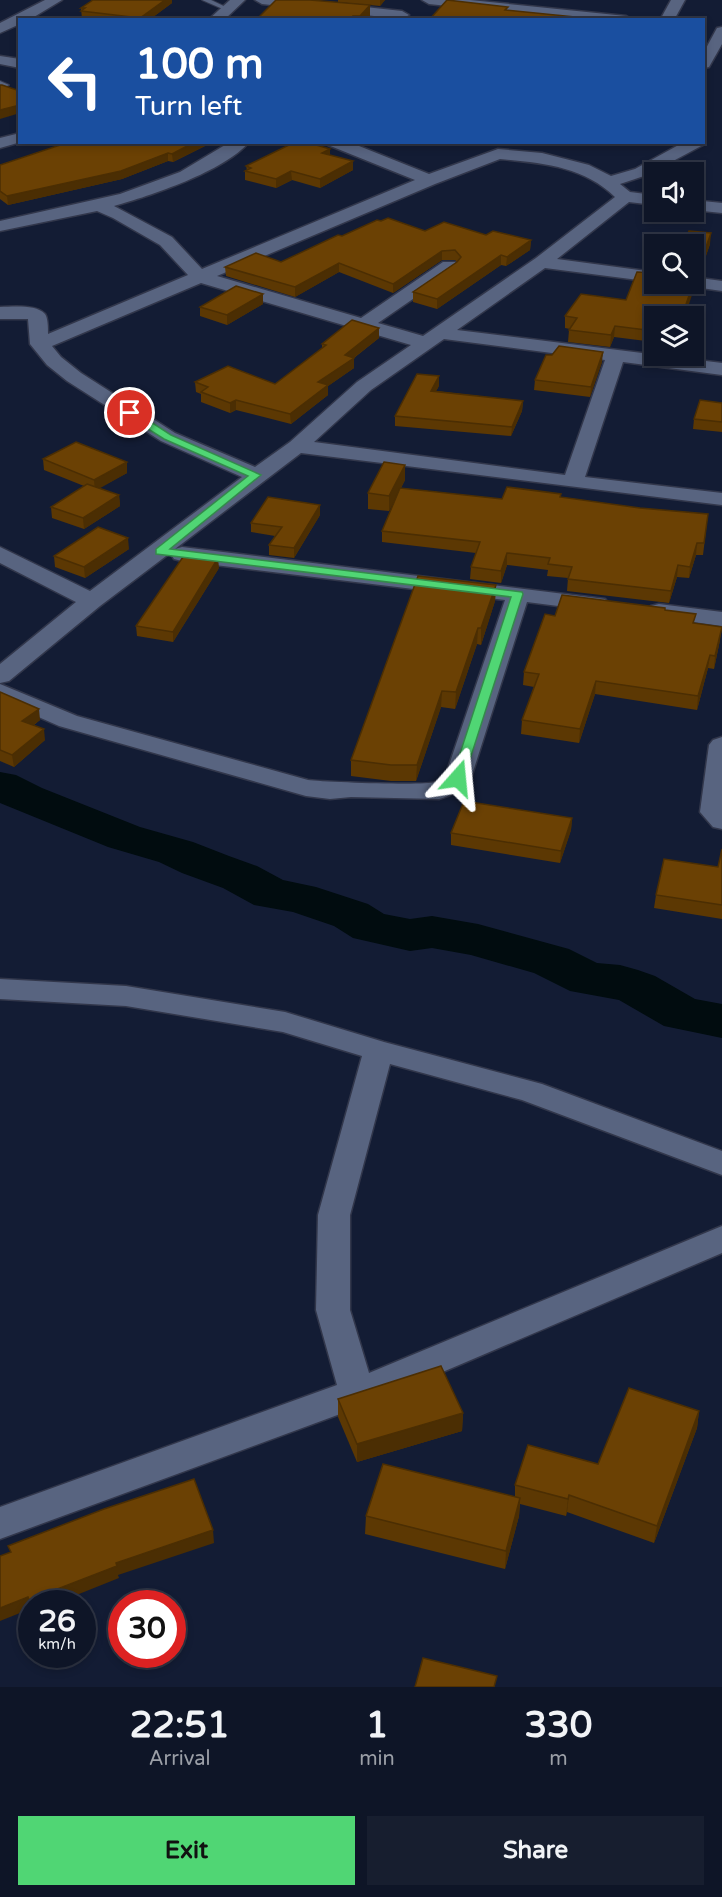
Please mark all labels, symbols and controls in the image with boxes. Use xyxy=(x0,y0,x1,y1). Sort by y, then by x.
text: 100 m xyxy=(135,39,264,90)
icon: left xyxy=(36,42,114,120)
text: Turn left xyxy=(135,90,242,123)
map controls xyxy=(644,162,704,366)
button: sound xyxy=(644,162,704,222)
button: search xyxy=(644,234,704,294)
button: layers xyxy=(644,306,704,366)
pin xyxy=(104,387,155,438)
icon: arrive xyxy=(113,396,146,429)
position arrow xyxy=(426,746,490,810)
speed limit sign: 30 xyxy=(108,1590,186,1668)
text: 26 xyxy=(38,1603,76,1640)
text: km/h xyxy=(38,1635,76,1653)
text: 22:51 xyxy=(130,1704,230,1747)
text: 1 xyxy=(366,1704,388,1747)
text: 330 xyxy=(524,1704,592,1747)
text: Arrival xyxy=(149,1747,211,1771)
text: min xyxy=(359,1747,395,1771)
text: m xyxy=(549,1747,568,1771)
button: Exit xyxy=(18,1816,355,1885)
button: Share xyxy=(367,1816,704,1885)

